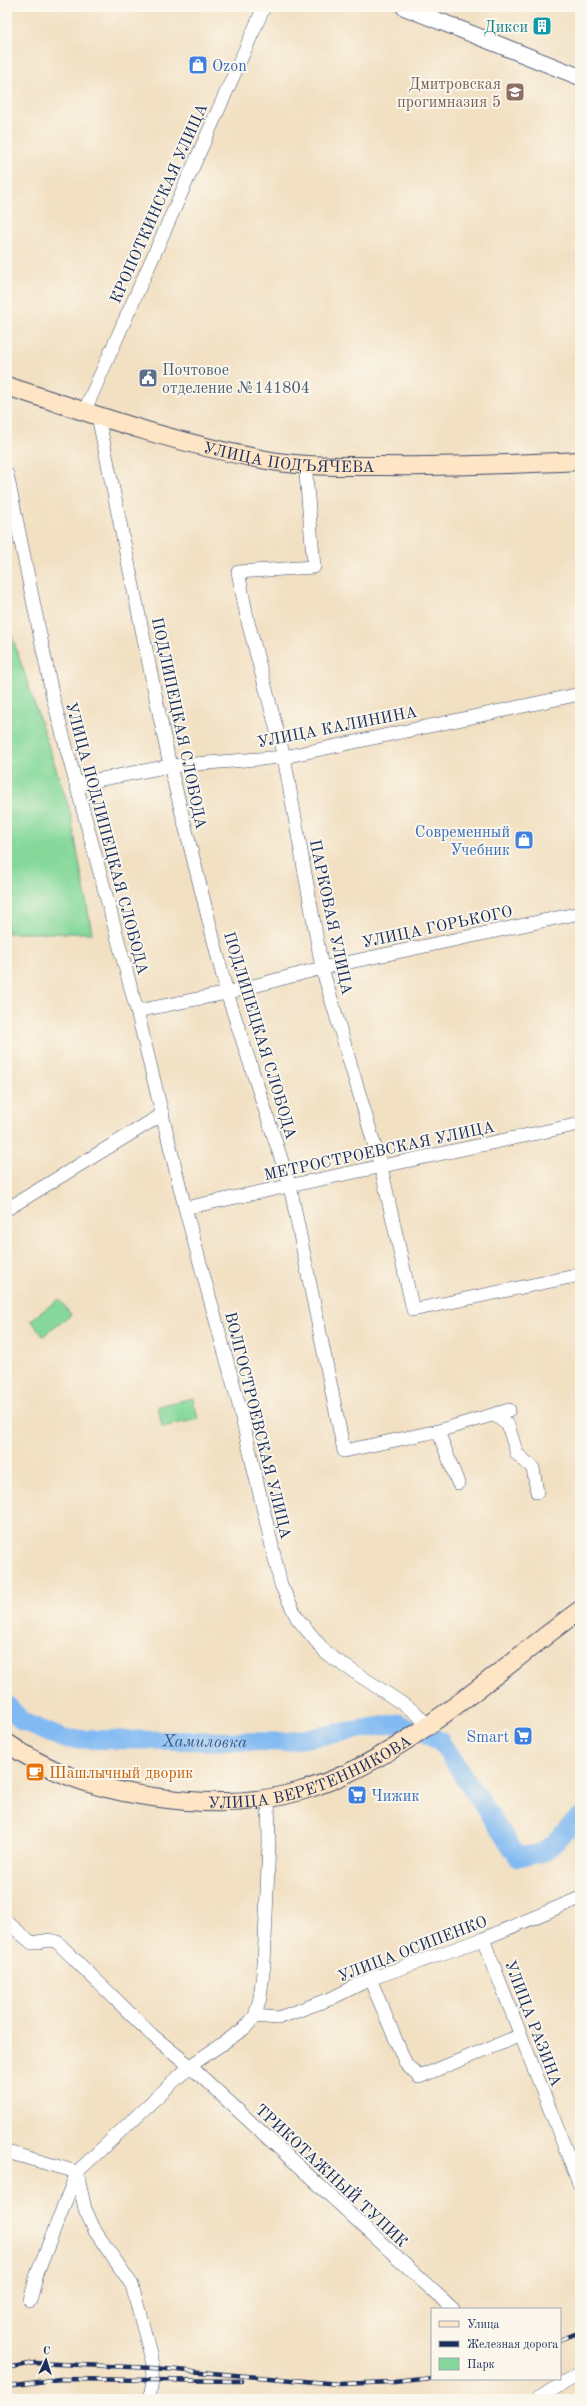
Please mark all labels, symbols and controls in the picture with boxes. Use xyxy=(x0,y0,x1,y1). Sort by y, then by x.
building icon: Дикси xyxy=(531,15,553,37)
place label: Дикси xyxy=(484,20,528,36)
shop icon: Ozon xyxy=(187,54,209,76)
place label: Ozon xyxy=(212,59,247,75)
place label: Дмитровская прогимназия 5 xyxy=(397,77,501,111)
school or university icon: Дмитровская прогимназия 5 xyxy=(504,81,526,103)
street label: КРОПОТКИНСКАЯ УЛИЦА xyxy=(108,101,211,306)
place label: Почтовое отделение №141804 xyxy=(162,363,310,397)
public building icon: Почтовое отделение №141804 xyxy=(137,367,159,389)
street label: УЛИЦА ПОДЪЯЧЕВА xyxy=(201,441,375,476)
street label: ПОДЛИПЕЦКАЯ СЛОБОДА xyxy=(148,616,208,831)
street label: УЛИЦА ПОДЛИПЕЦКАЯ СЛОБОДА xyxy=(62,701,150,977)
street label: УЛИЦА КАЛИНИНА xyxy=(256,705,419,751)
place label: Современный Учебник xyxy=(415,825,510,859)
shop icon: Современный Учебник xyxy=(513,829,535,851)
street label: ПАРКОВАЯ УЛИЦА xyxy=(306,838,354,997)
street label: УЛИЦА ГОРЬКОГО xyxy=(361,904,514,952)
street label: ПОДЛИПЕЦКАЯ СЛОБОДА xyxy=(220,930,298,1141)
street label: МЕТРОСТРОЕВСКАЯ УЛИЦА xyxy=(263,1120,496,1184)
street label: ВОЛГОСТРОЕВСКАЯ УЛИЦА xyxy=(221,1310,293,1541)
supermarket icon: Smart xyxy=(512,1725,534,1747)
place label: Smart xyxy=(466,1730,509,1746)
water label: Хамиловка xyxy=(161,1733,247,1751)
street label: УЛИЦА ВЕРЕТЕННИКОВА xyxy=(208,1733,415,1812)
cafe icon: Шашлычный дворик xyxy=(24,1761,46,1783)
place label: Шашлычный дворик xyxy=(49,1766,193,1782)
supermarket icon: Чижик xyxy=(346,1784,368,1806)
place label: Чижик xyxy=(371,1789,419,1805)
street label: УЛИЦА ОСИПЕНКО xyxy=(336,1914,490,1986)
street label: УЛИЦА РАЗИНА xyxy=(501,1958,564,2089)
street label: ТРИКОТАЖНЫЙ ТУПИК xyxy=(251,2099,413,2251)
legend xyxy=(431,2308,561,2380)
text: Улица xyxy=(467,2319,500,2331)
text: Железная дорога xyxy=(467,2339,558,2351)
north arrow xyxy=(26,2340,66,2380)
text: С xyxy=(43,2346,51,2357)
text: Парк xyxy=(467,2359,495,2371)

